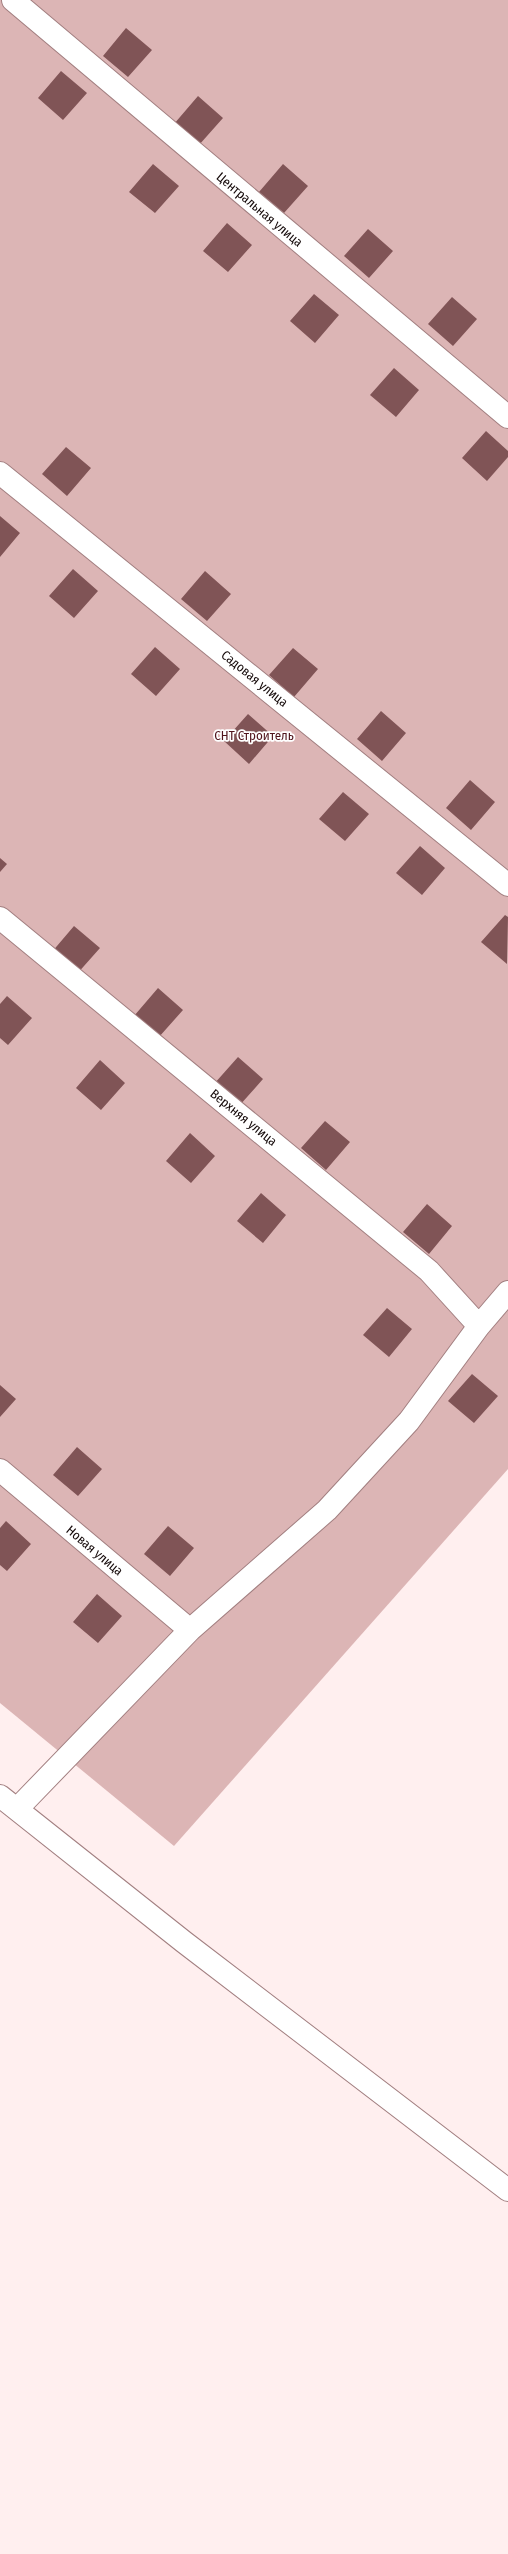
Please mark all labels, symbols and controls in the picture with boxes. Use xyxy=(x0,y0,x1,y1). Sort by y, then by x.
street label: Центральная улица xyxy=(214,169,306,250)
street label: Садовая улица xyxy=(218,647,291,710)
park label: СНТ Строитель xyxy=(214,728,294,743)
street label: Верхняя улица xyxy=(207,1086,280,1149)
street label: Новая улица xyxy=(63,1522,126,1578)

